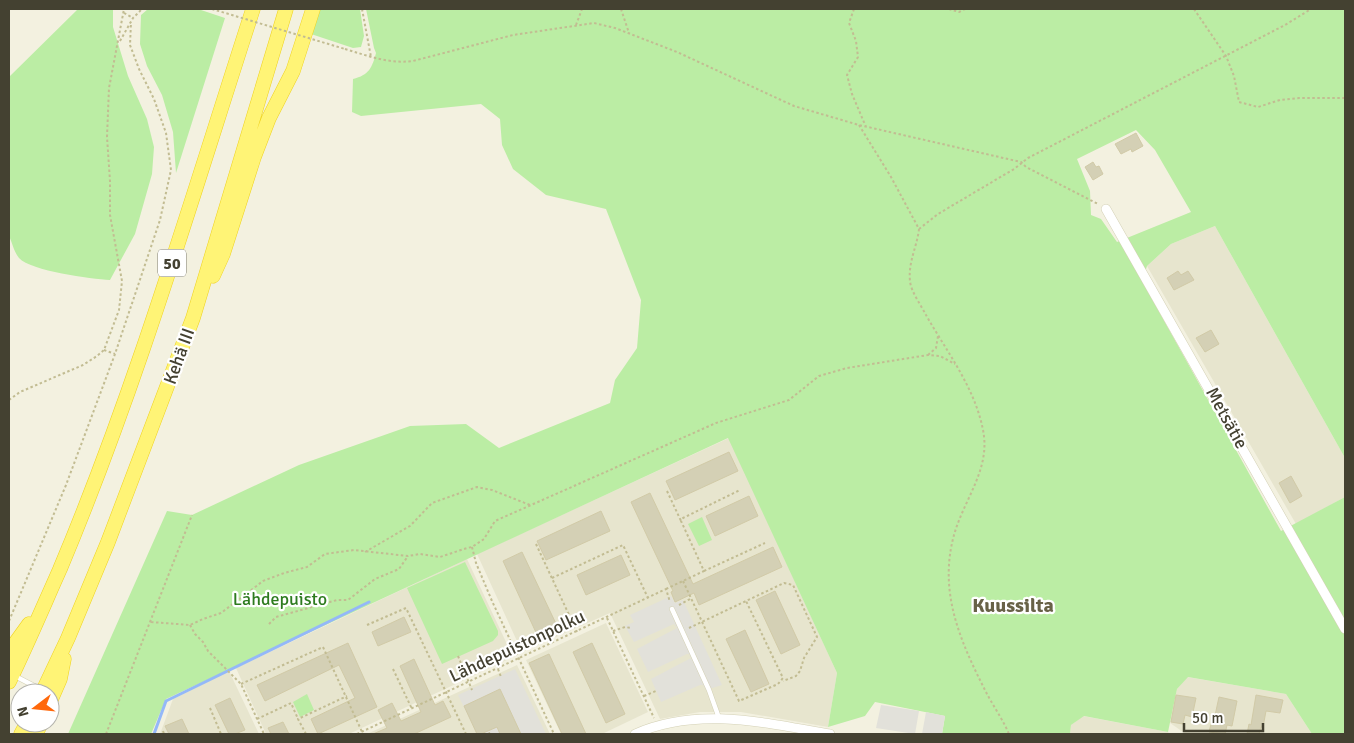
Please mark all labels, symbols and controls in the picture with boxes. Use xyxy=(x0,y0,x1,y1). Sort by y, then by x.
road number: 50 xyxy=(158,250,186,276)
street label: Kehä III xyxy=(159,325,199,387)
street label: Metsätie xyxy=(1201,383,1253,453)
park label: Lähdepuisto xyxy=(233,588,327,610)
district label: Kuussilta xyxy=(972,593,1054,618)
street label: Lähdepuistonpolku xyxy=(446,605,588,687)
north arrow xyxy=(10,683,60,733)
scale bar xyxy=(1184,700,1263,732)
text: N xyxy=(13,704,32,718)
text: 50 m xyxy=(1192,709,1223,727)

